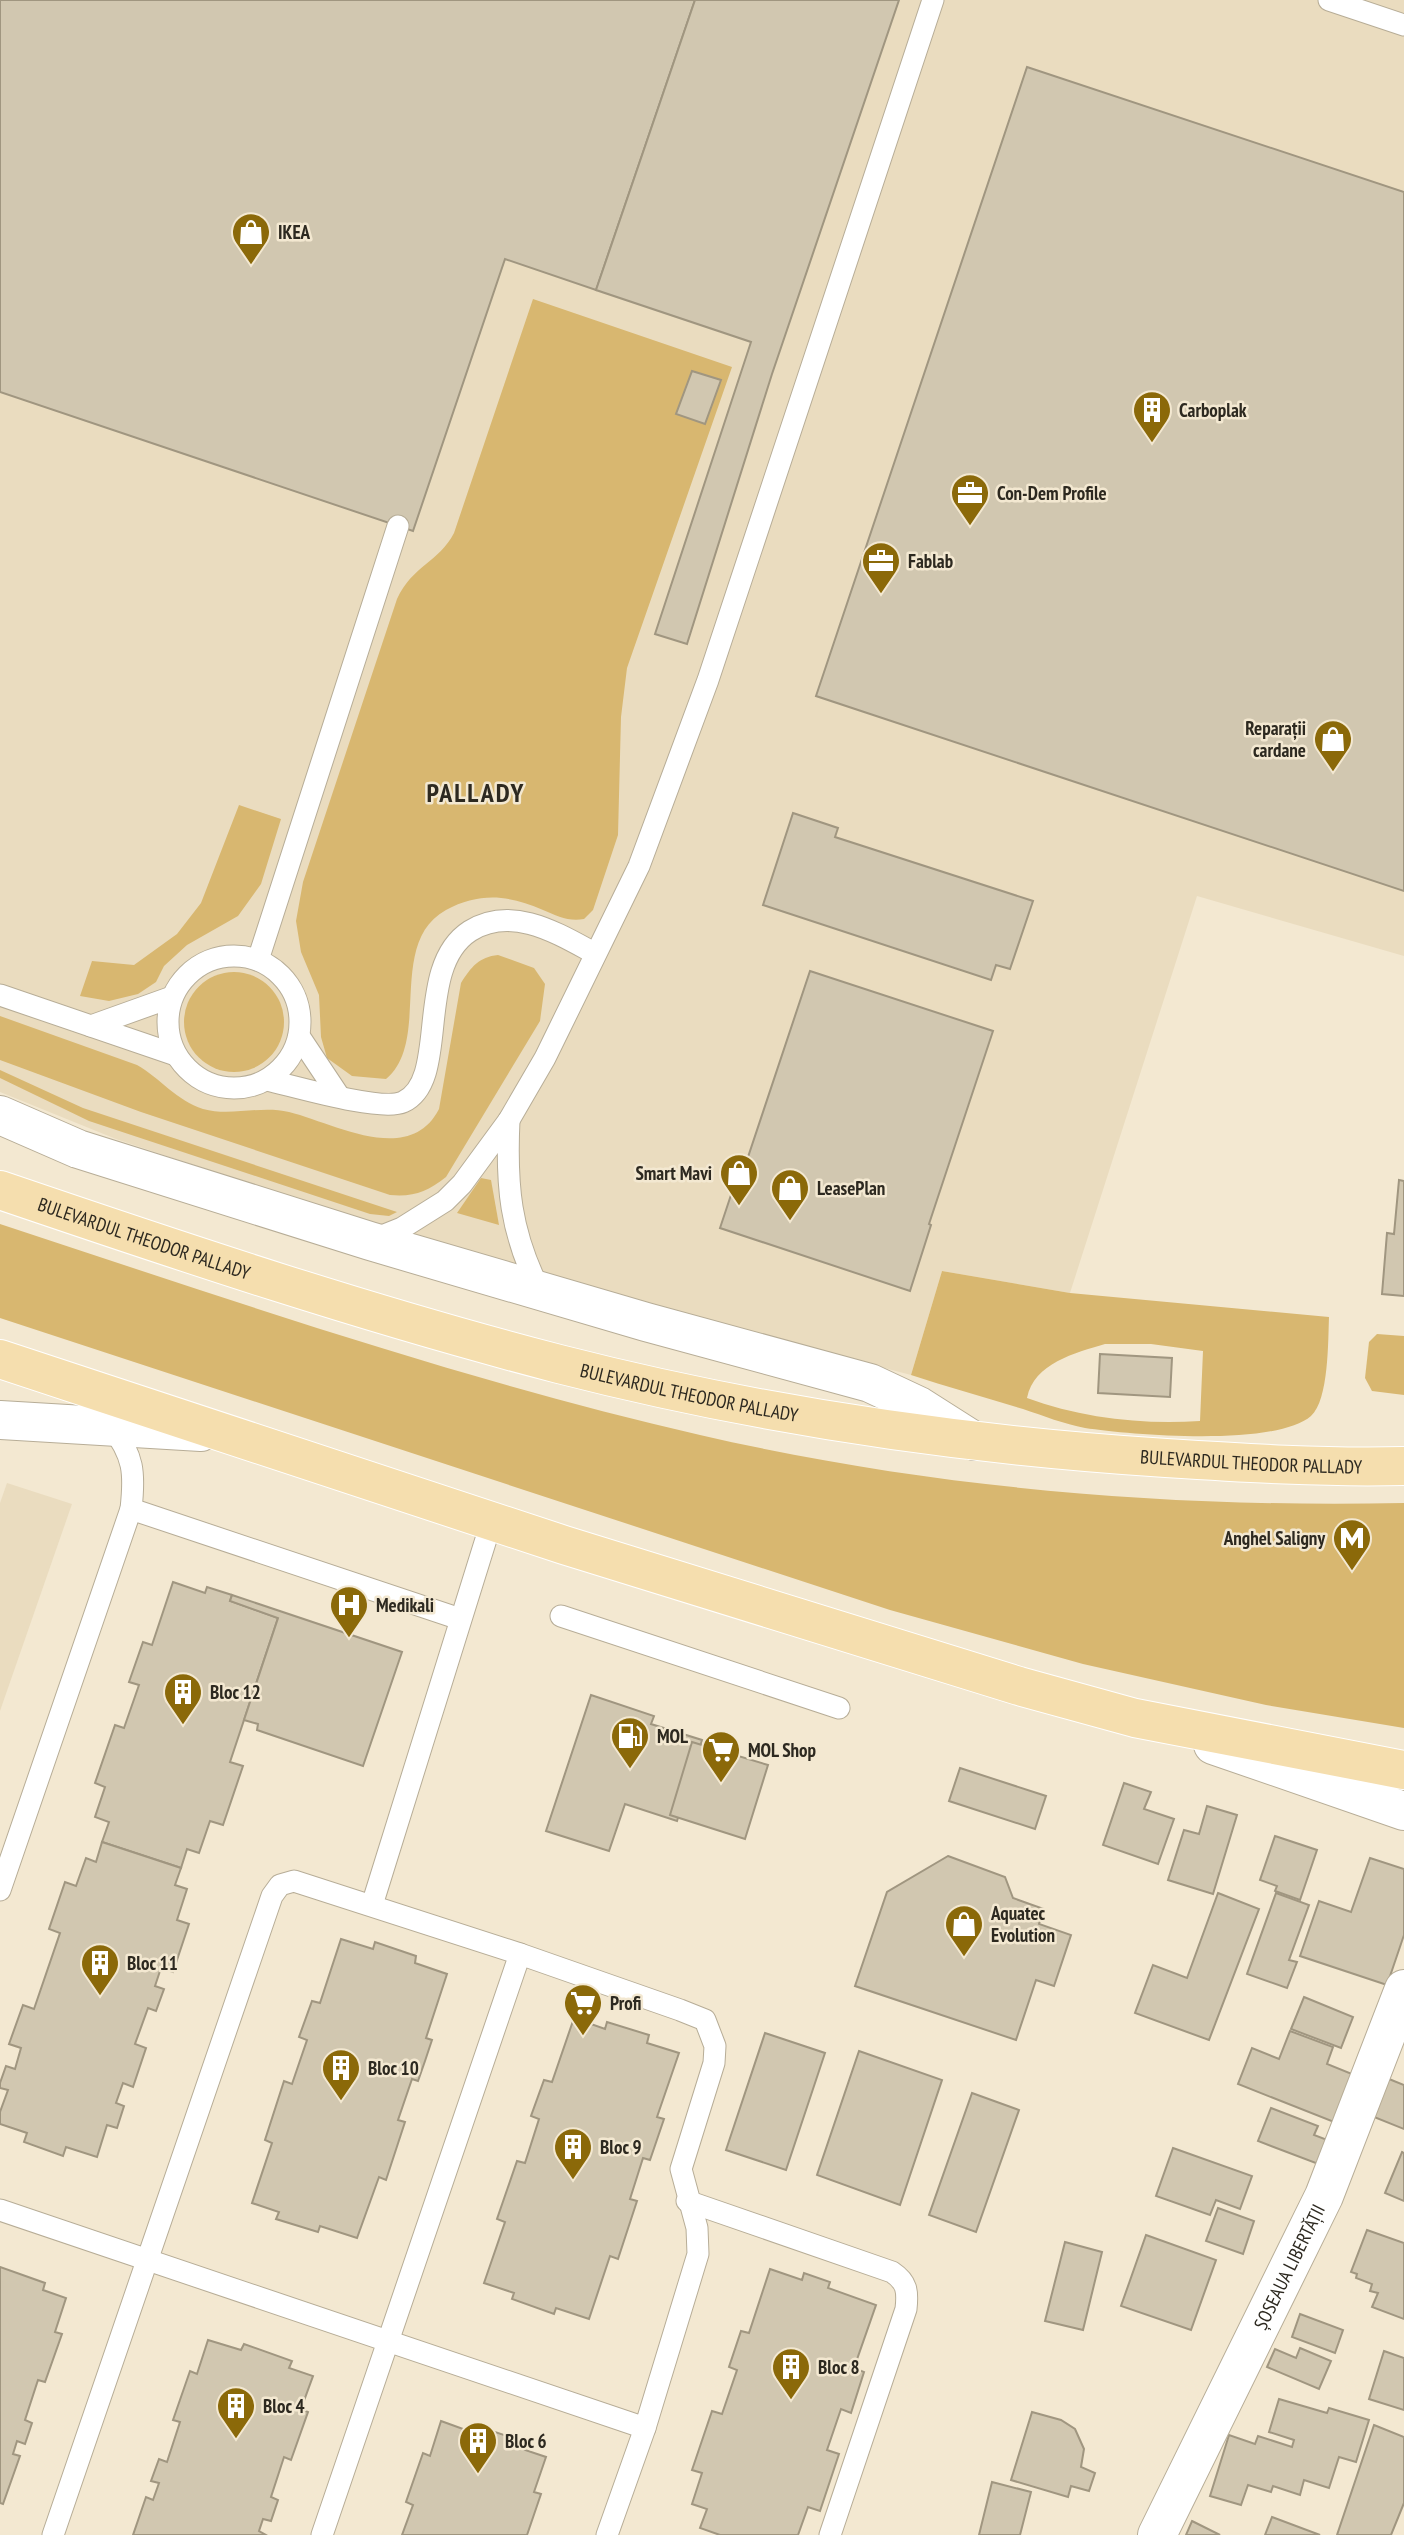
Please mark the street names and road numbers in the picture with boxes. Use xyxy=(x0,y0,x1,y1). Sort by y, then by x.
street label: BULEVARDUL THEODOR PALLADY xyxy=(35,1192,254,1285)
street label: BULEVARDUL THEODOR PALLADY xyxy=(578,1358,800,1427)
street label: BULEVARDUL THEODOR PALLADY xyxy=(1139,1444,1363,1478)
street label: ȘOSEAUA LIBERTĂȚII xyxy=(1248,2200,1330,2333)

